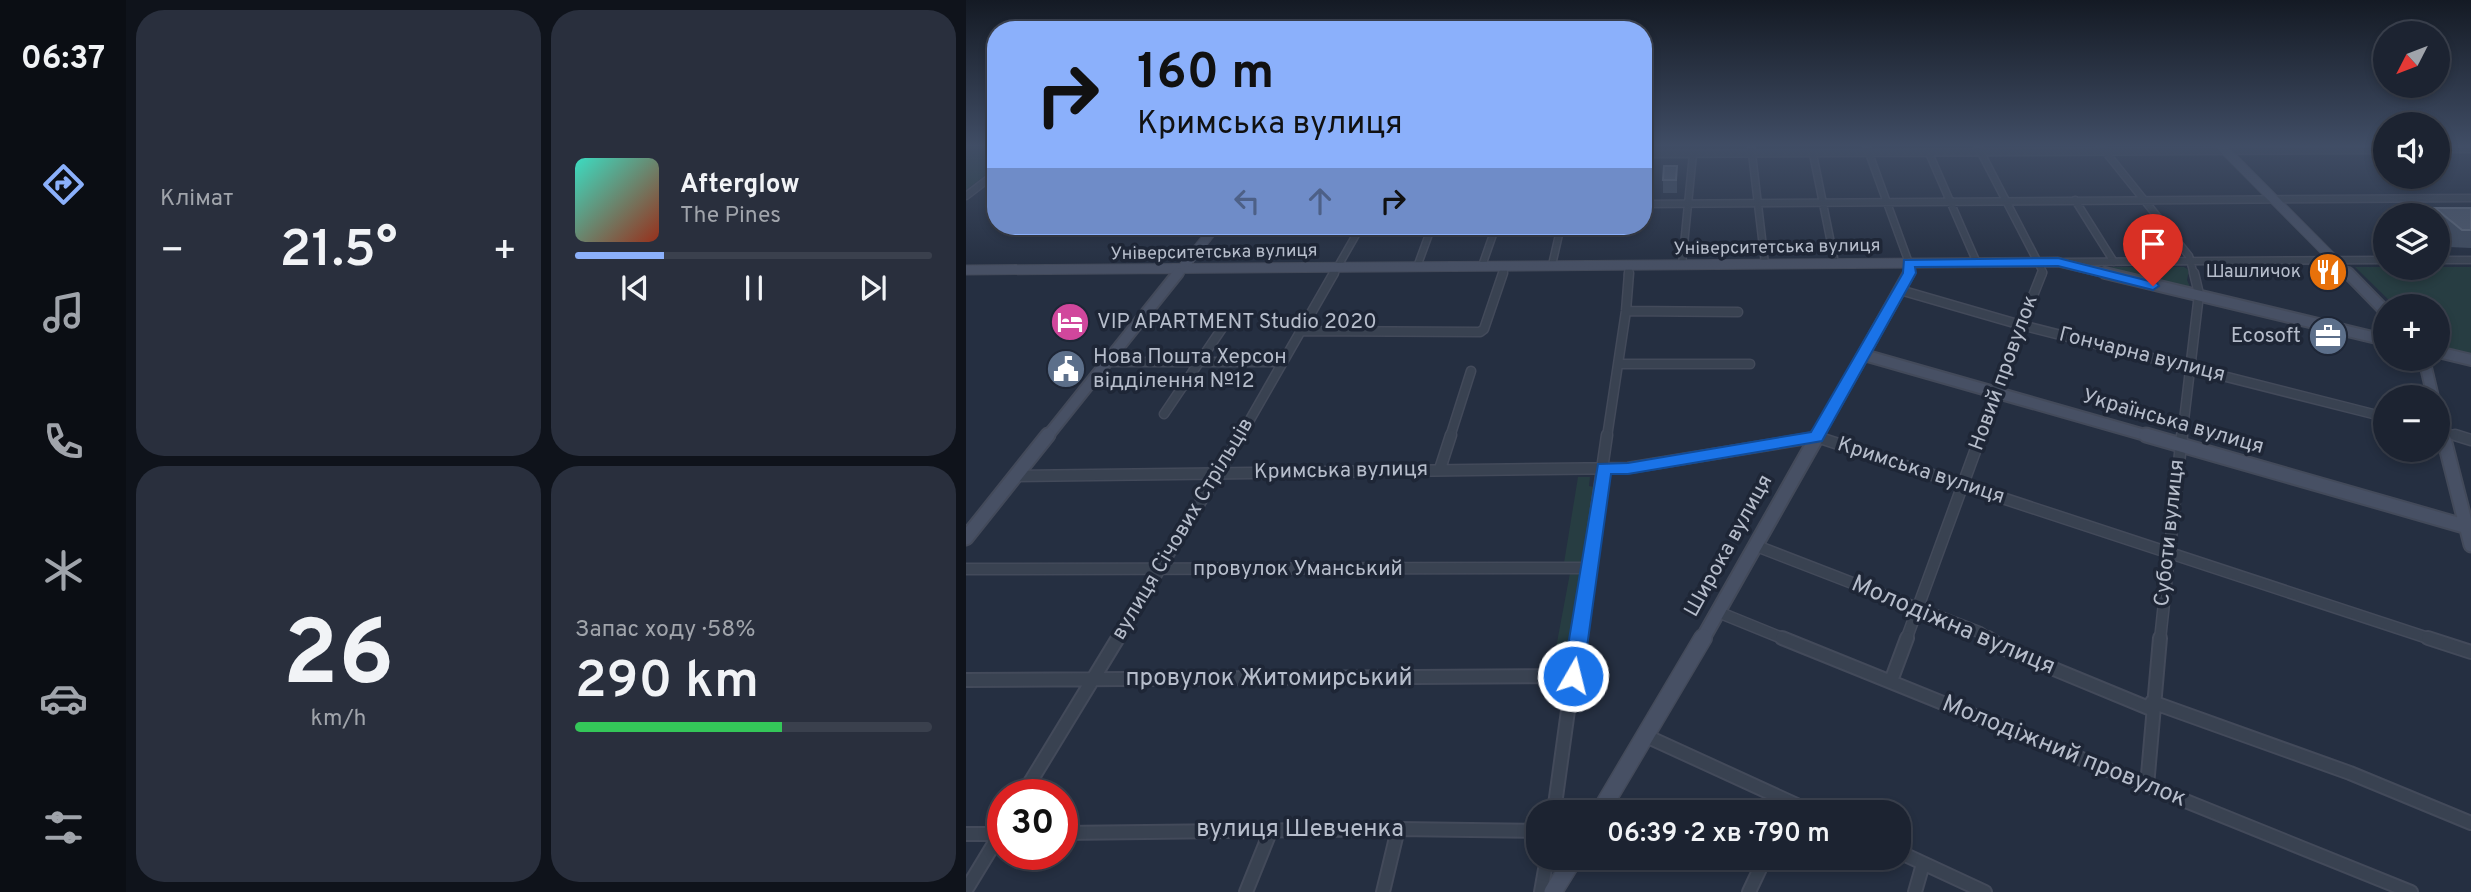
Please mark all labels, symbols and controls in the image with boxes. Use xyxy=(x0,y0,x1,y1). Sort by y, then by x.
north arrow xyxy=(2373,21,2450,98)
map controls xyxy=(2373,21,2450,462)
text: 06:37 xyxy=(21,40,105,80)
text: 160 m xyxy=(1137,44,1274,106)
icon: right xyxy=(1022,49,1113,140)
text: Кримська вулиця xyxy=(1137,105,1403,145)
button: sound xyxy=(2373,112,2450,189)
icon: directions xyxy=(39,160,88,209)
text: Afterglow xyxy=(680,169,800,202)
icon: left xyxy=(1228,182,1266,220)
icon: ahead xyxy=(1301,182,1339,220)
icon: right xyxy=(1374,182,1412,220)
text: Клімат xyxy=(160,185,233,214)
text: The Pines xyxy=(680,202,781,231)
button: layers xyxy=(2373,203,2450,280)
pin xyxy=(2123,214,2183,286)
text: 21.5° xyxy=(280,219,397,285)
icon: arrive xyxy=(2134,225,2172,263)
text: − xyxy=(160,228,185,277)
text: + xyxy=(492,228,517,277)
street label: Університетська вулиця xyxy=(1673,235,1881,261)
street label: Університетська вулиця xyxy=(1110,240,1318,266)
restaurant icon: Шашличок xyxy=(2307,251,2349,293)
place label: Шашличок xyxy=(2206,261,2301,284)
icon: previous xyxy=(616,269,654,307)
icon: pause xyxy=(735,269,773,307)
icon: next xyxy=(854,269,892,307)
icon: music xyxy=(39,288,88,337)
street label: Новий провулок xyxy=(1963,292,2045,454)
button: + xyxy=(2373,294,2450,371)
hotel icon: VIP APARTMENT Studio 2020 xyxy=(1049,301,1091,343)
place label: VIP APARTMENT Studio 2020 xyxy=(1097,309,1377,336)
office icon: Ecosoft xyxy=(2307,315,2349,357)
street label: Гончарна вулиця xyxy=(2056,321,2228,389)
place label: Ecosoft xyxy=(2231,323,2301,350)
place label: Нова Пошта Херсон відділення №12 xyxy=(1093,344,1287,395)
public building icon: Нова Пошта Херсон відділення №12 xyxy=(1045,348,1087,390)
street label: Українська вулиця xyxy=(2079,383,2267,461)
button: − xyxy=(2373,385,2450,462)
street label: вулиця Січових Стрільців xyxy=(1106,413,1260,645)
icon: phone xyxy=(39,417,88,466)
street label: Кримська вулиця xyxy=(1834,431,2008,511)
street label: Кримська вулиця xyxy=(1254,456,1428,486)
street label: Суботи вулиця xyxy=(2149,458,2191,608)
street label: Широка вулиця xyxy=(1679,470,1779,622)
icon: climate xyxy=(39,546,88,595)
street label: провулок Уманський xyxy=(1193,556,1403,583)
street label: Молодіжна вулиця xyxy=(1846,569,2060,683)
text: 26 xyxy=(283,602,394,717)
text: Запас ходу · 58% xyxy=(575,616,755,645)
position arrow xyxy=(1536,639,1610,713)
text: 290 km xyxy=(575,650,759,716)
street label: провулок Житомирський xyxy=(1125,664,1413,694)
icon: car xyxy=(39,674,88,723)
street label: Молодіжний провулок xyxy=(1937,689,2191,815)
text: km/h xyxy=(311,705,366,734)
speed limit sign: 30 xyxy=(987,779,1078,870)
icon: filters xyxy=(39,803,88,852)
street label: вулиця Шевченка xyxy=(1196,815,1404,845)
text: 06:39 · 2 хв · 790 m xyxy=(1607,818,1830,851)

